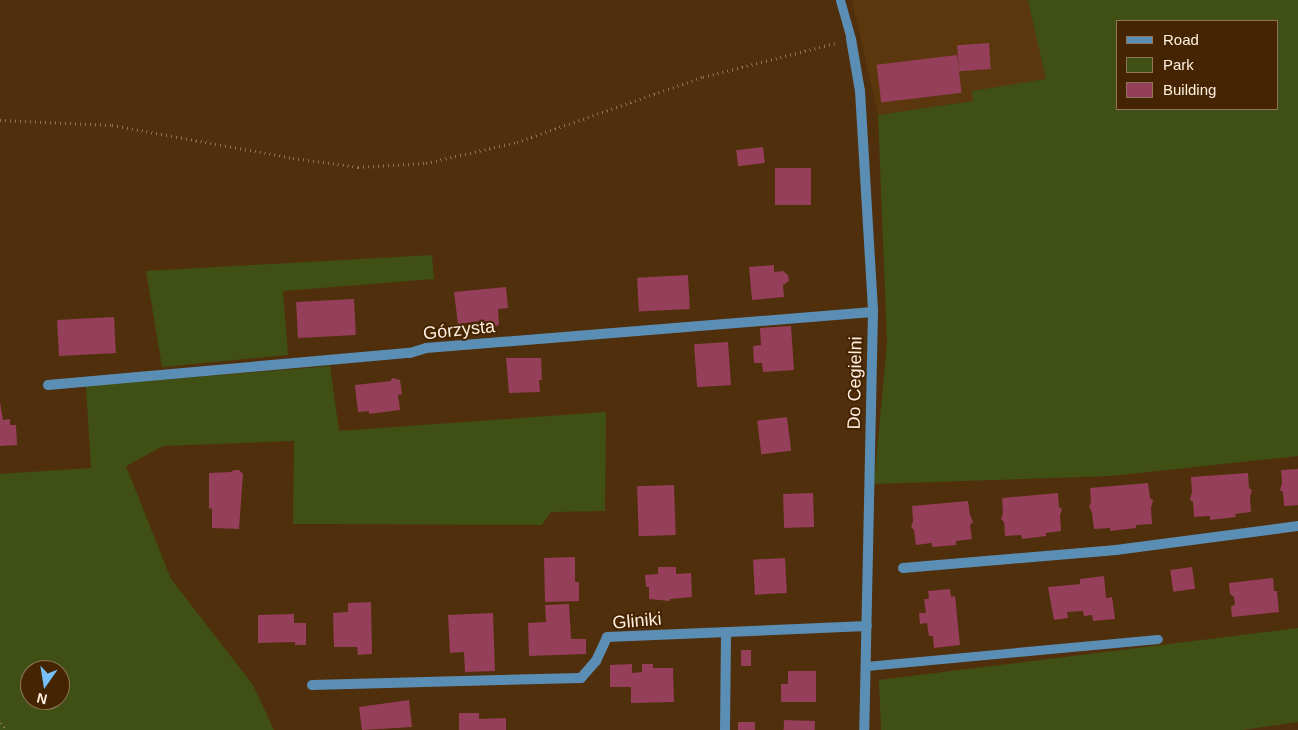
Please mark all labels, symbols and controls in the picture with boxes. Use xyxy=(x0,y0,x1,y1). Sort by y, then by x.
legend xyxy=(1116,20,1278,110)
text: Road xyxy=(1163,31,1199,48)
text: Park xyxy=(1163,56,1194,73)
text: Building xyxy=(1163,81,1216,98)
street label: Górzysta xyxy=(422,315,496,345)
street label: Do Cegielni xyxy=(843,336,867,430)
street label: Gliniki xyxy=(612,608,662,634)
north arrow xyxy=(20,660,70,710)
text: N xyxy=(35,690,49,708)

